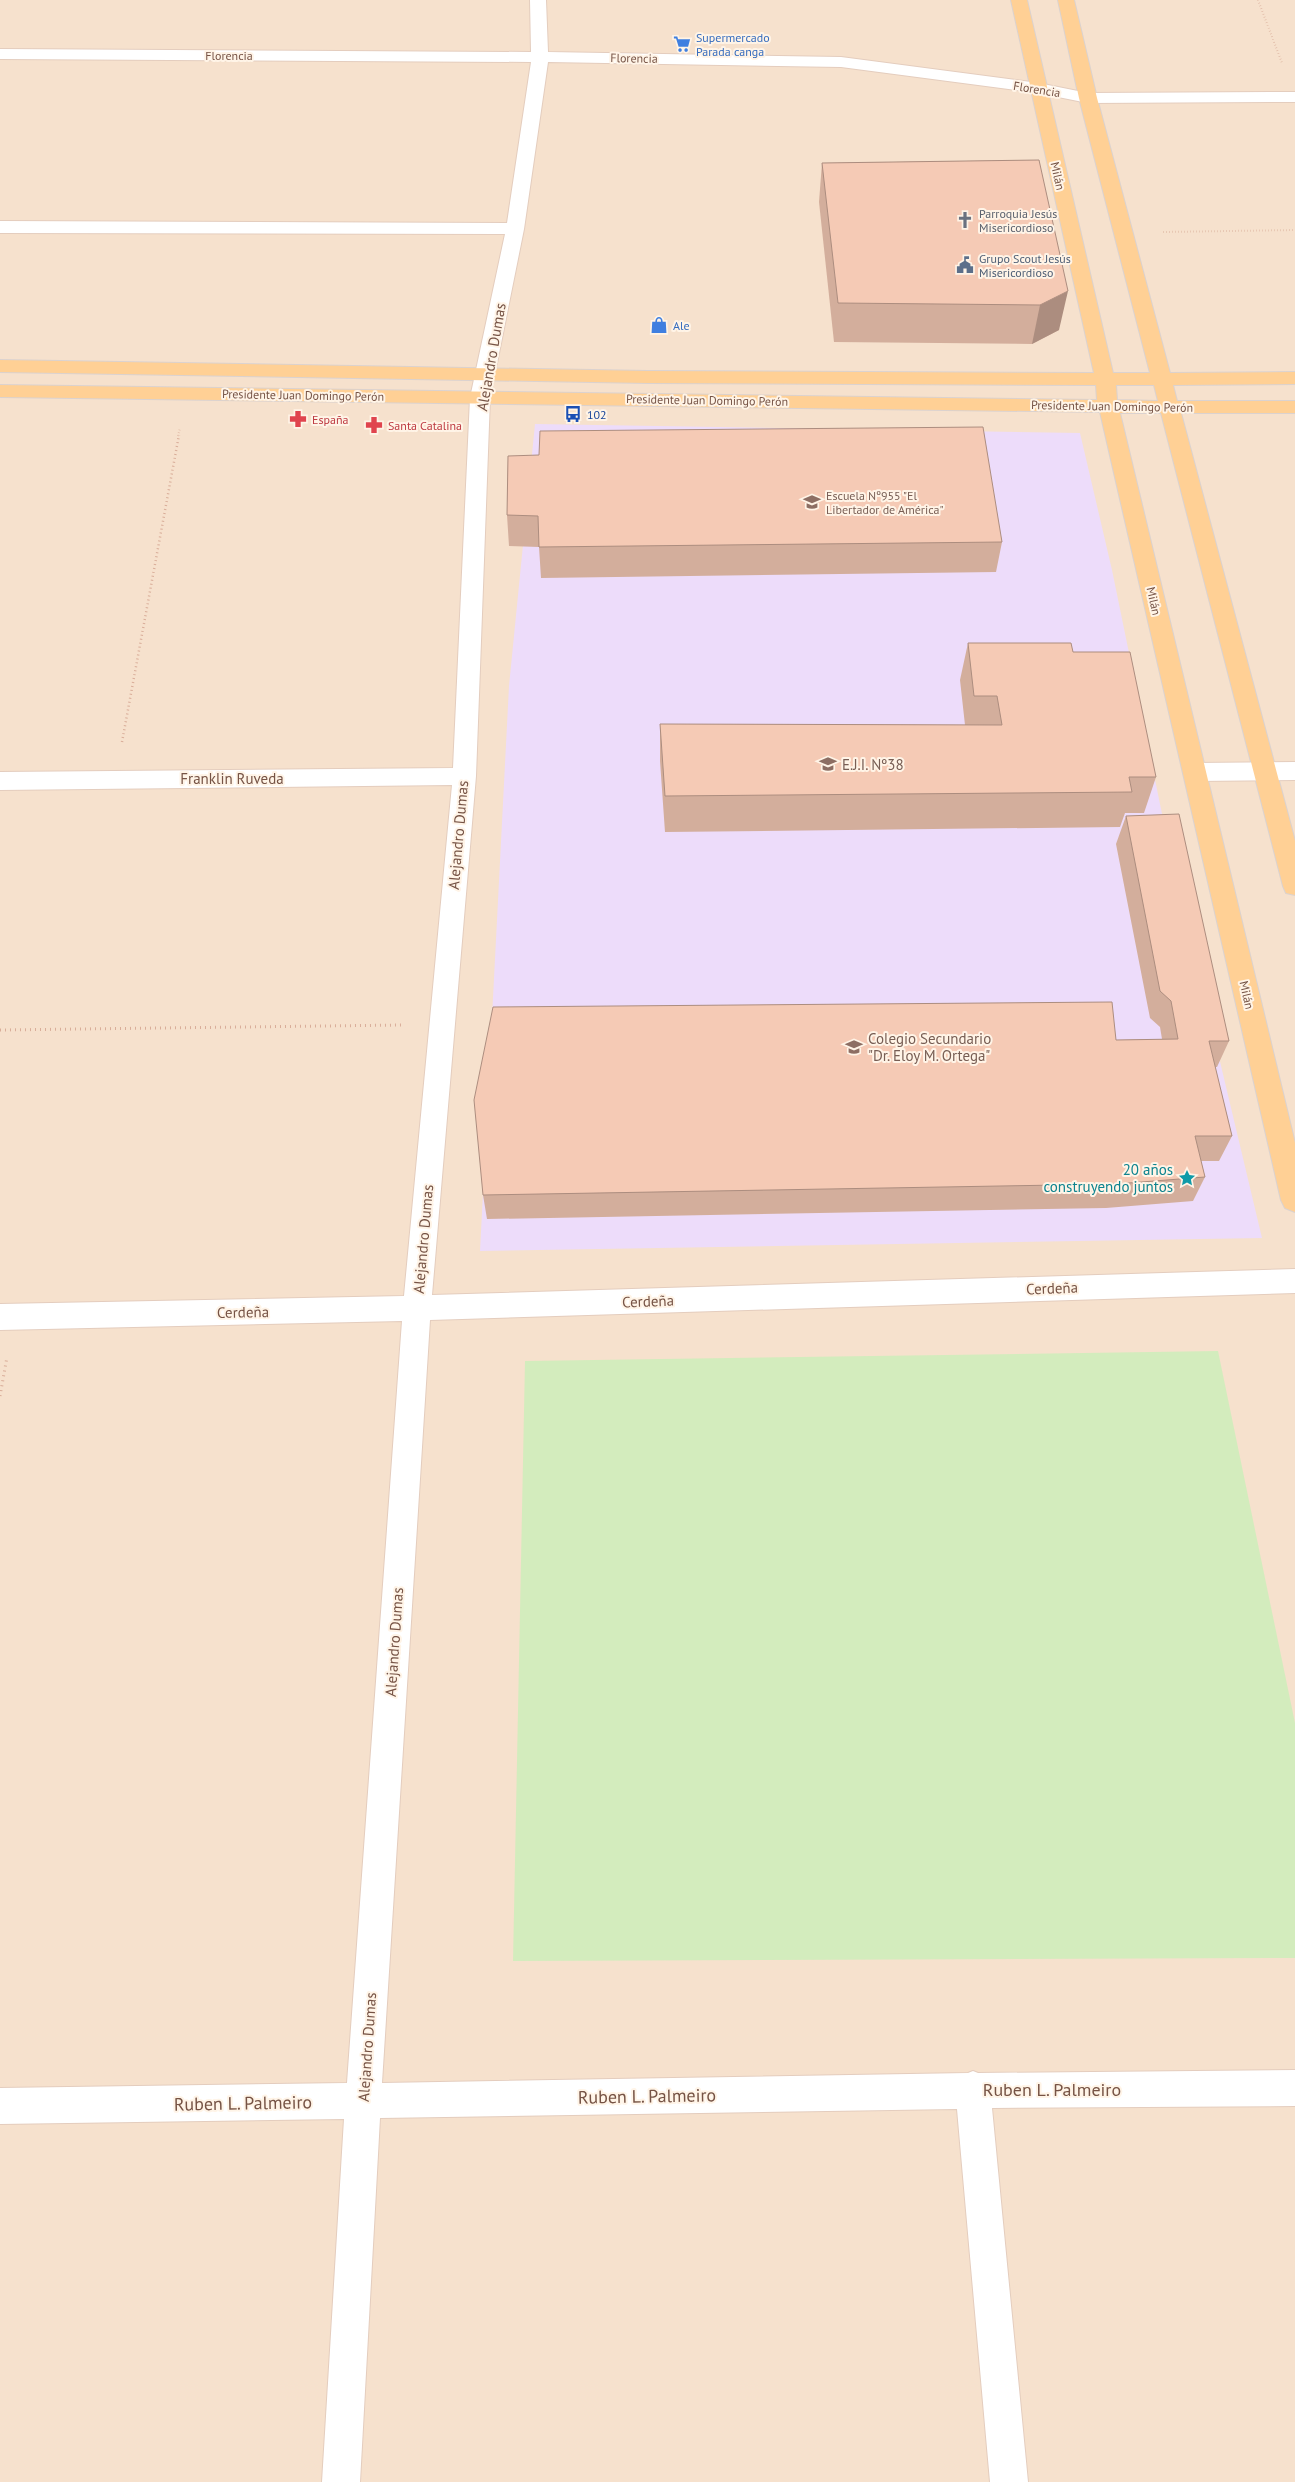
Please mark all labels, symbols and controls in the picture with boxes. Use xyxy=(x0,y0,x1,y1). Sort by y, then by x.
place label: Supermercado Parada canga xyxy=(696,30,770,59)
supermarket icon: Supermercado Parada canga xyxy=(672,34,692,54)
street label: Florencia xyxy=(205,48,253,63)
street label: Florencia xyxy=(610,50,658,66)
street label: Florencia xyxy=(1012,78,1062,100)
street label: Milán xyxy=(1047,160,1069,192)
place label: Parroquia Jesús Misericordioso xyxy=(979,206,1057,235)
church icon: Parroquia Jesús Misericordioso xyxy=(955,210,975,230)
place label: Grupo Scout Jesús Misericordioso xyxy=(979,251,1071,280)
public building icon: Grupo Scout Jesús Misericordioso xyxy=(955,255,975,275)
street label: Alejandro Dumas xyxy=(472,301,510,413)
shop icon: Ale xyxy=(649,315,669,335)
place label: Ale xyxy=(673,318,690,333)
street label: Presidente Juan Domingo Perón xyxy=(222,386,384,404)
street label: Presidente Juan Domingo Perón xyxy=(626,391,788,409)
street label: Presidente Juan Domingo Perón xyxy=(1031,397,1193,415)
bus stop icon: 102 xyxy=(563,404,583,424)
place label: 102 xyxy=(587,407,607,422)
pharmacy icon: España xyxy=(288,409,308,429)
place label: España xyxy=(312,412,348,427)
pharmacy icon: Santa Catalina xyxy=(364,415,384,435)
place label: Santa Catalina xyxy=(388,418,462,433)
place label: Escuela Nº955 "El Libertador de América" xyxy=(826,488,943,517)
school or university icon: Escuela Nº955 "El Libertador de América" xyxy=(802,492,822,512)
street label: Milán xyxy=(1143,585,1165,617)
school or university icon: E.J.I. Nº38 xyxy=(818,754,838,774)
place label: E.J.I. Nº38 xyxy=(842,755,904,774)
street label: Franklin Ruveda xyxy=(180,769,284,788)
street label: Alejandro Dumas xyxy=(444,780,472,890)
street label: Milán xyxy=(1236,979,1258,1011)
place label: Colegio Secundario "Dr. Eloy M. Ortega" xyxy=(868,1029,991,1065)
school or university icon: Colegio Secundario "Dr. Eloy M. Ortega" xyxy=(844,1037,864,1057)
place label: 20 años construyendo juntos xyxy=(1043,1160,1173,1196)
place icon: 20 años construyendo juntos xyxy=(1177,1168,1197,1188)
street label: Alejandro Dumas xyxy=(409,1184,437,1294)
street label: Cerdeña xyxy=(1026,1278,1078,1298)
street label: Cerdeña xyxy=(622,1291,674,1311)
street label: Cerdeña xyxy=(217,1302,269,1322)
street label: Alejandro Dumas xyxy=(381,1587,407,1697)
street label: Alejandro Dumas xyxy=(354,1992,380,2102)
street label: Ruben L. Palmeiro xyxy=(983,2078,1121,2101)
street label: Ruben L. Palmeiro xyxy=(578,2083,716,2109)
street label: Ruben L. Palmeiro xyxy=(174,2090,312,2116)

